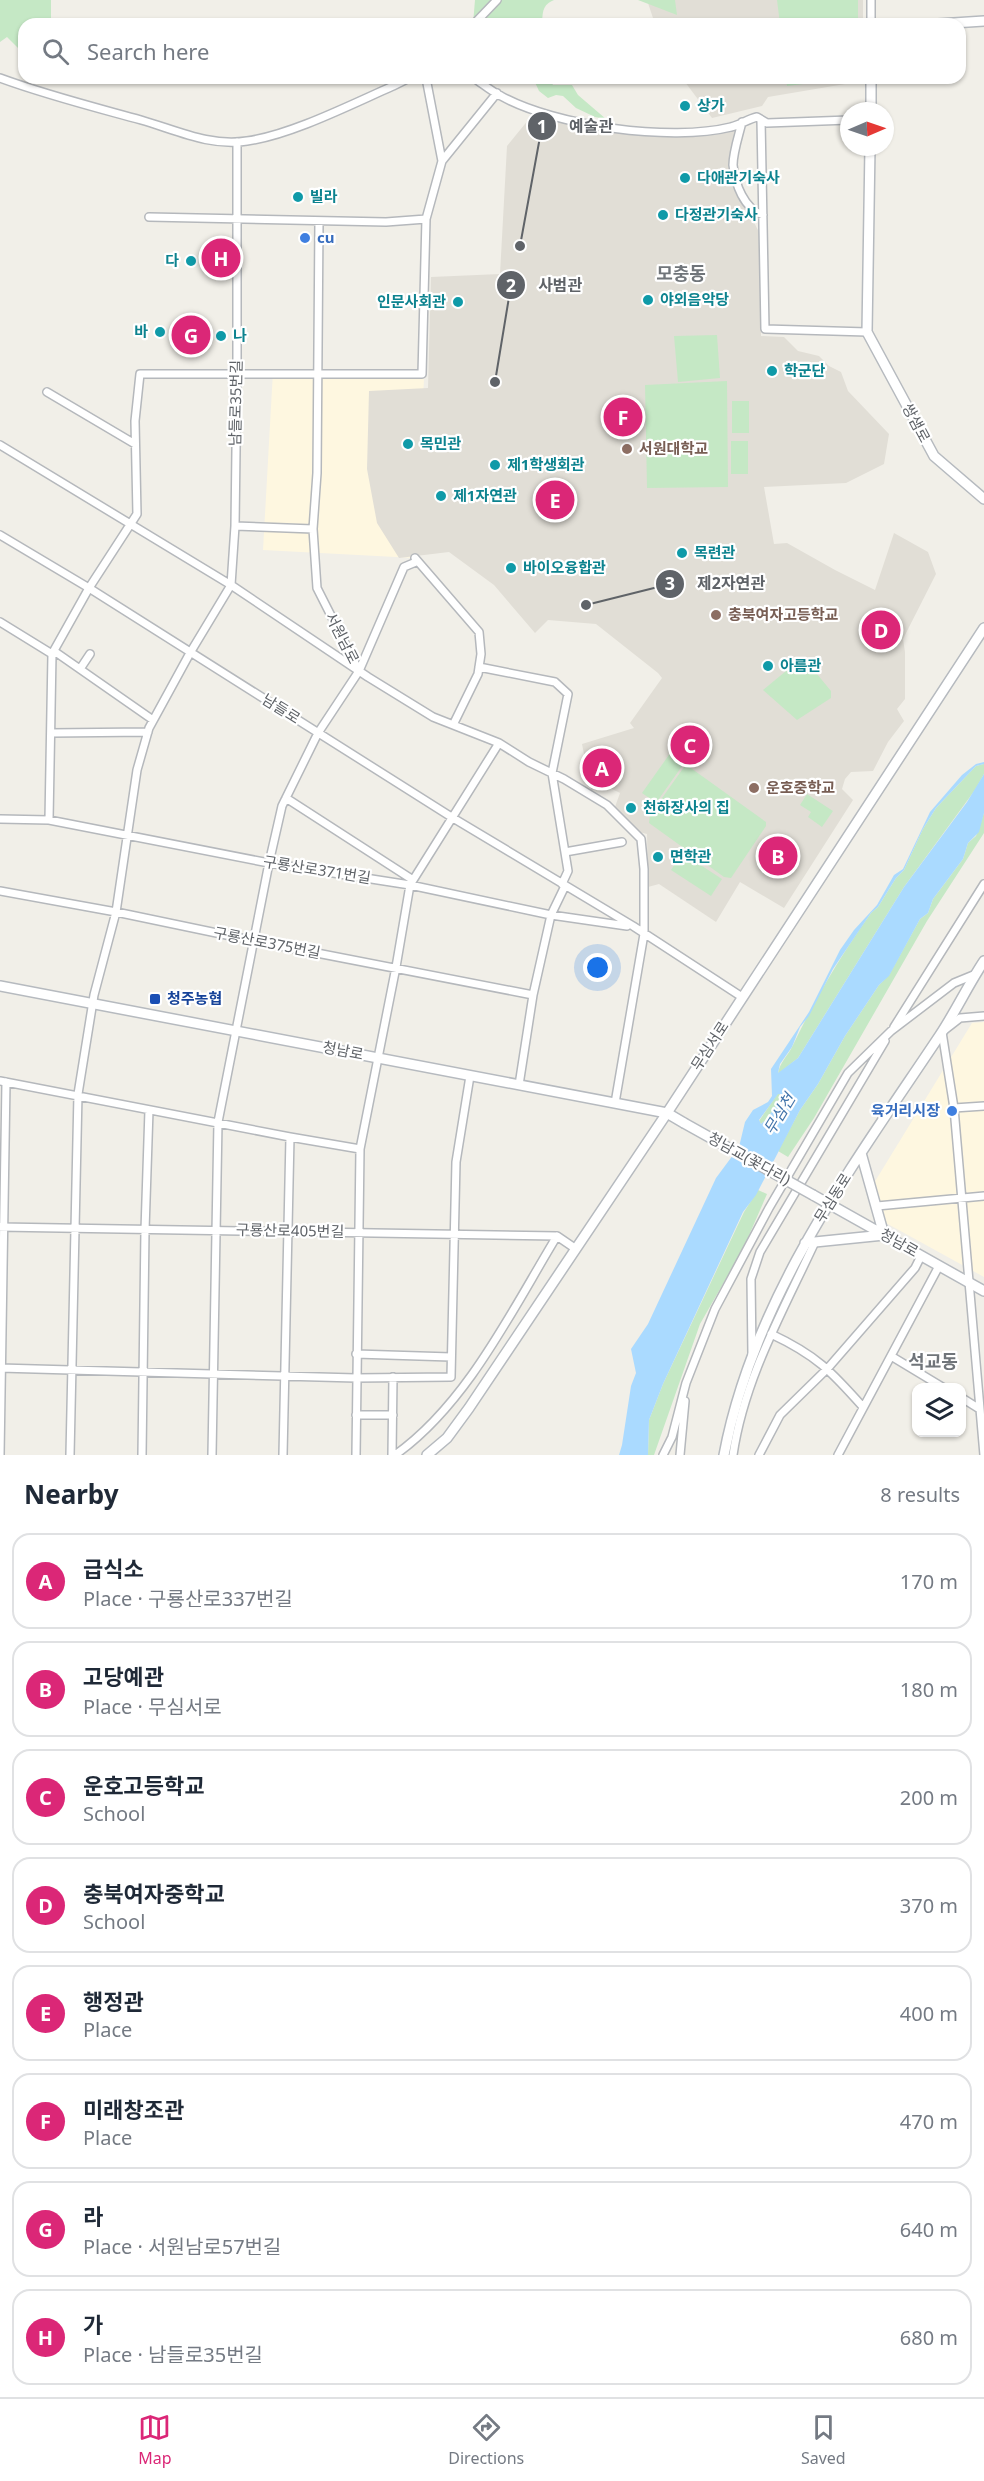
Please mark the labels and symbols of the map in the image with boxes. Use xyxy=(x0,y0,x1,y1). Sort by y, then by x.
place label: 상가 xyxy=(697,95,725,115)
marker: 상가 xyxy=(678,99,692,113)
north arrow xyxy=(840,102,894,156)
callout: 예술관 xyxy=(527,109,625,143)
text: 1 xyxy=(537,114,547,138)
text: 예술관 xyxy=(569,115,613,137)
place label: 다애관기숙사 xyxy=(697,167,780,187)
marker: 다애관기숙사 xyxy=(678,171,692,185)
place label: 빌라 xyxy=(310,186,338,206)
marker: 빌라 xyxy=(291,190,305,204)
place label: 다정관기숙사 xyxy=(675,204,758,224)
marker: 다정관기숙사 xyxy=(656,208,670,222)
place label: cu xyxy=(317,227,335,247)
marker: cu xyxy=(298,231,312,245)
pin: H xyxy=(202,236,240,280)
place label: 다 xyxy=(165,250,179,270)
marker: 다 xyxy=(184,254,198,268)
district label: 모충동 xyxy=(656,261,706,285)
callout: 사범관 xyxy=(496,268,594,302)
text: 2 xyxy=(506,273,516,297)
text: 사범관 xyxy=(538,274,582,296)
place label: 야외음악당 xyxy=(660,289,729,309)
place label: 인문사회관 xyxy=(377,291,446,311)
marker: 야외음악당 xyxy=(641,293,655,307)
marker: 인문사회관 xyxy=(451,295,465,309)
pin: G xyxy=(172,312,210,358)
place label: 바 xyxy=(134,321,148,341)
marker: 바 xyxy=(153,325,167,339)
place label: 나 xyxy=(233,325,247,345)
marker: 나 xyxy=(214,329,228,343)
street label: 남들로35번길 xyxy=(224,360,246,446)
place label: 학군단 xyxy=(784,360,826,380)
marker: 학군단 xyxy=(765,364,779,378)
pin: F xyxy=(604,394,642,440)
street label: 쌍샘로 xyxy=(898,400,935,446)
place label: 목민관 xyxy=(420,433,462,453)
marker: 목민관 xyxy=(401,437,415,451)
place label: 서원대학교 xyxy=(639,438,708,458)
marker: 서원대학교 xyxy=(620,442,634,456)
place label: 제1학생회관 xyxy=(507,454,585,474)
marker: 제1학생회관 xyxy=(488,458,502,472)
pin: E xyxy=(536,478,574,522)
place label: 제1자연관 xyxy=(453,485,517,505)
marker: 제1자연관 xyxy=(434,489,448,503)
place label: 목련관 xyxy=(694,542,736,562)
marker: 목련관 xyxy=(675,546,689,560)
place label: 바이오융합관 xyxy=(523,557,606,577)
marker: 바이오융합관 xyxy=(504,561,518,575)
callout: 제2자연관 xyxy=(655,567,777,601)
text: 3 xyxy=(665,571,675,595)
text: 제2자연관 xyxy=(697,572,765,594)
place label: 충북여자고등학교 xyxy=(728,604,839,624)
street label: 서원남로 xyxy=(321,608,364,667)
marker: 충북여자고등학교 xyxy=(709,608,723,622)
pin: D xyxy=(862,608,900,652)
place label: 아름관 xyxy=(780,655,822,675)
marker: 아름관 xyxy=(761,659,775,673)
street label: 남들로 xyxy=(259,689,304,728)
pin: C xyxy=(670,722,710,768)
pin: A xyxy=(582,746,622,790)
place label: 운호중학교 xyxy=(766,777,835,797)
marker: 운호중학교 xyxy=(747,781,761,795)
place label: 천하장사의 집 xyxy=(643,797,730,817)
marker: 천하장사의 집 xyxy=(624,801,638,815)
pin: B xyxy=(758,834,798,878)
place label: 면학관 xyxy=(670,846,712,866)
marker: 면학관 xyxy=(651,850,665,864)
street label: 구룡산로371번길 xyxy=(262,851,372,887)
street label: 구룡산로375번길 xyxy=(212,922,322,962)
your location xyxy=(583,953,612,982)
place label: 청주농협 xyxy=(167,988,222,1008)
marker: 청주농협 xyxy=(148,992,162,1006)
street label: 무심서로 xyxy=(686,1017,733,1074)
street label: 청남로 xyxy=(321,1036,365,1064)
water label: 무심천 xyxy=(758,1087,801,1139)
place label: 육거리시장 xyxy=(871,1100,940,1120)
marker: 육거리시장 xyxy=(945,1104,959,1118)
street label: 청남교(꽃다리) xyxy=(704,1127,794,1189)
street label: 무심동로 xyxy=(809,1169,855,1226)
street label: 구룡산로405번길 xyxy=(236,1219,344,1241)
street label: 청남로 xyxy=(877,1223,922,1261)
district label: 석교동 xyxy=(908,1349,958,1373)

